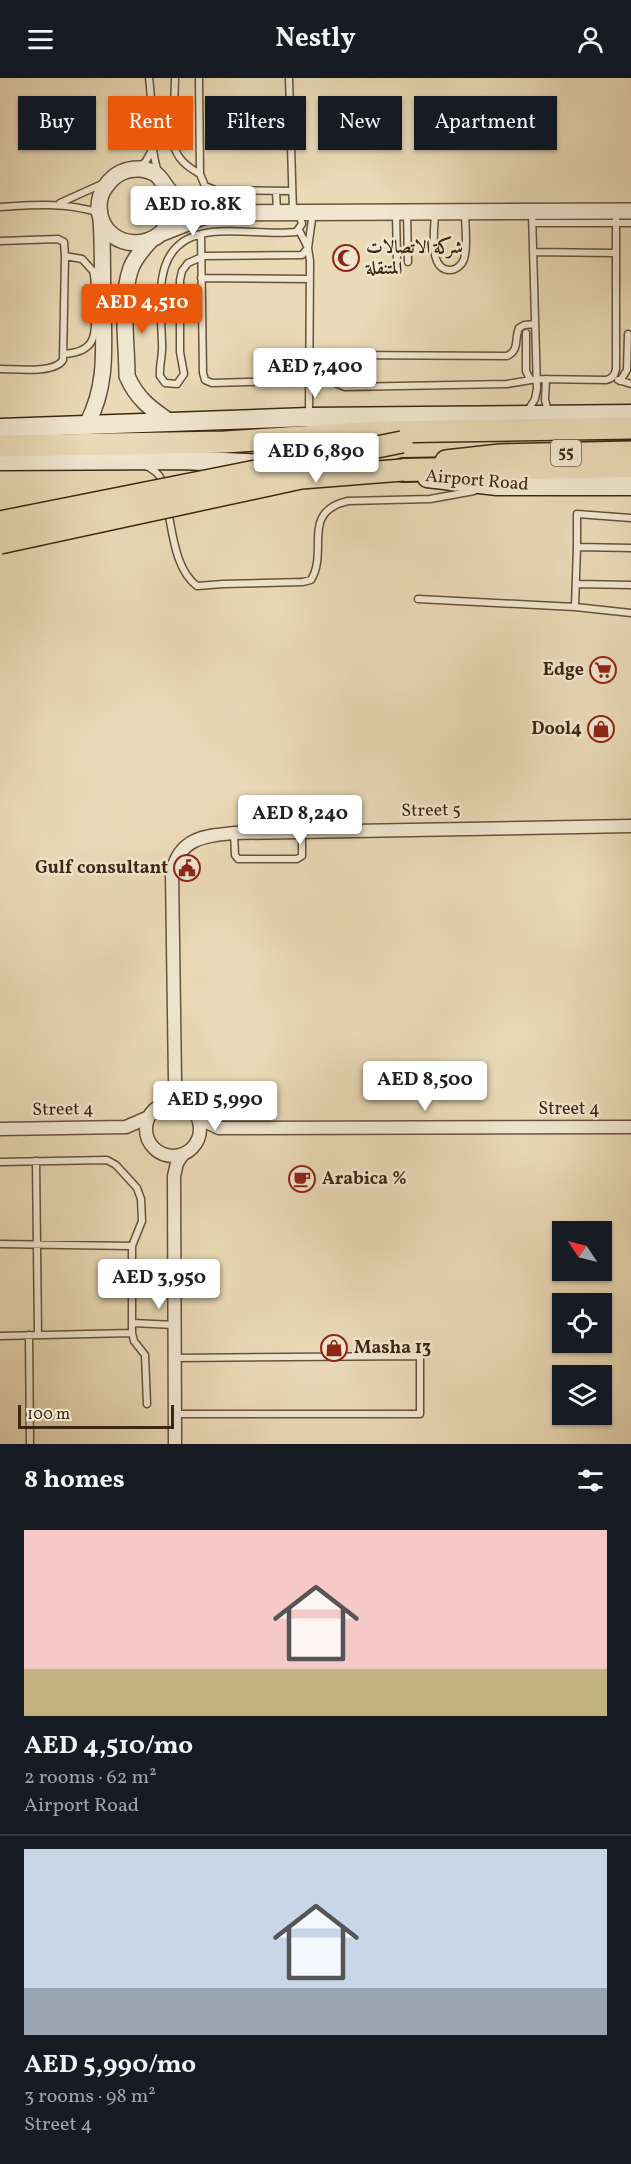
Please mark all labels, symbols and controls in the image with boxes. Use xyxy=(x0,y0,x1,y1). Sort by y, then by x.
text: Nestly xyxy=(275,20,356,58)
icon: menu xyxy=(24,23,57,56)
icon: person xyxy=(574,23,607,56)
chip: Buy xyxy=(18,96,96,150)
chip: Rent xyxy=(108,96,193,150)
chip: Filters xyxy=(205,96,306,150)
chip: New xyxy=(318,96,402,150)
chip: Apartment xyxy=(414,96,557,150)
pin: AED 10.8K xyxy=(124,186,262,237)
text: AED 10.8K xyxy=(145,191,241,219)
place label: شركة الاتصالات المتنقلة xyxy=(365,236,463,282)
mosque icon: شركة الاتصالات المتنقلة xyxy=(331,243,361,273)
pin: AED 4,510 xyxy=(73,284,211,335)
text: AED 4,510 xyxy=(95,289,189,317)
pin: AED 7,400 xyxy=(246,348,384,399)
text: AED 7,400 xyxy=(267,353,363,381)
pin: AED 6,890 xyxy=(247,433,385,484)
text: AED 6,890 xyxy=(268,438,364,466)
road number: 55 xyxy=(551,440,581,466)
street label: Airport Road xyxy=(424,464,530,498)
supermarket icon: Edge xyxy=(588,655,618,685)
place label: Edge xyxy=(543,658,584,683)
shop icon: Dool4 xyxy=(586,714,616,744)
place label: Dool4 xyxy=(531,717,582,742)
pin: AED 8,240 xyxy=(231,795,369,846)
street label: Street 5 xyxy=(401,798,461,824)
text: AED 8,240 xyxy=(252,800,348,828)
public building icon: Gulf consultant xyxy=(172,853,202,883)
place label: Gulf consultant xyxy=(35,856,168,881)
pin: AED 8,500 xyxy=(356,1061,494,1112)
text: AED 8,500 xyxy=(377,1066,473,1094)
pin: AED 5,990 xyxy=(146,1081,284,1132)
text: AED 5,990 xyxy=(167,1086,263,1114)
street label: Street 4 xyxy=(32,1097,94,1123)
street label: Street 4 xyxy=(538,1097,600,1122)
cafe icon: Arabica % xyxy=(287,1164,317,1194)
place label: Arabica % xyxy=(322,1167,407,1192)
north arrow xyxy=(552,1221,612,1281)
map controls xyxy=(552,1221,612,1425)
pin: AED 3,950 xyxy=(90,1259,228,1310)
text: AED 3,950 xyxy=(112,1264,206,1292)
button: locate xyxy=(552,1293,612,1353)
shop icon: Masha 13 xyxy=(319,1333,349,1363)
place label: Masha 13 xyxy=(354,1336,431,1361)
button: layers xyxy=(552,1365,612,1425)
scale bar xyxy=(18,1402,174,1430)
text: 100 m xyxy=(27,1404,70,1426)
text: 8 homes xyxy=(24,1462,125,1498)
icon: filters xyxy=(574,1464,607,1497)
icon: home xyxy=(262,1569,370,1677)
text: AED 4,510/mo xyxy=(24,1728,193,1764)
text: 2 rooms · 62 m² xyxy=(24,1764,157,1792)
text: Airport Road xyxy=(24,1792,139,1820)
icon: home xyxy=(262,1888,370,1996)
text: AED 5,990/mo xyxy=(24,2047,196,2083)
text: 3 rooms · 98 m² xyxy=(24,2083,156,2111)
text: Street 4 xyxy=(24,2111,92,2139)

